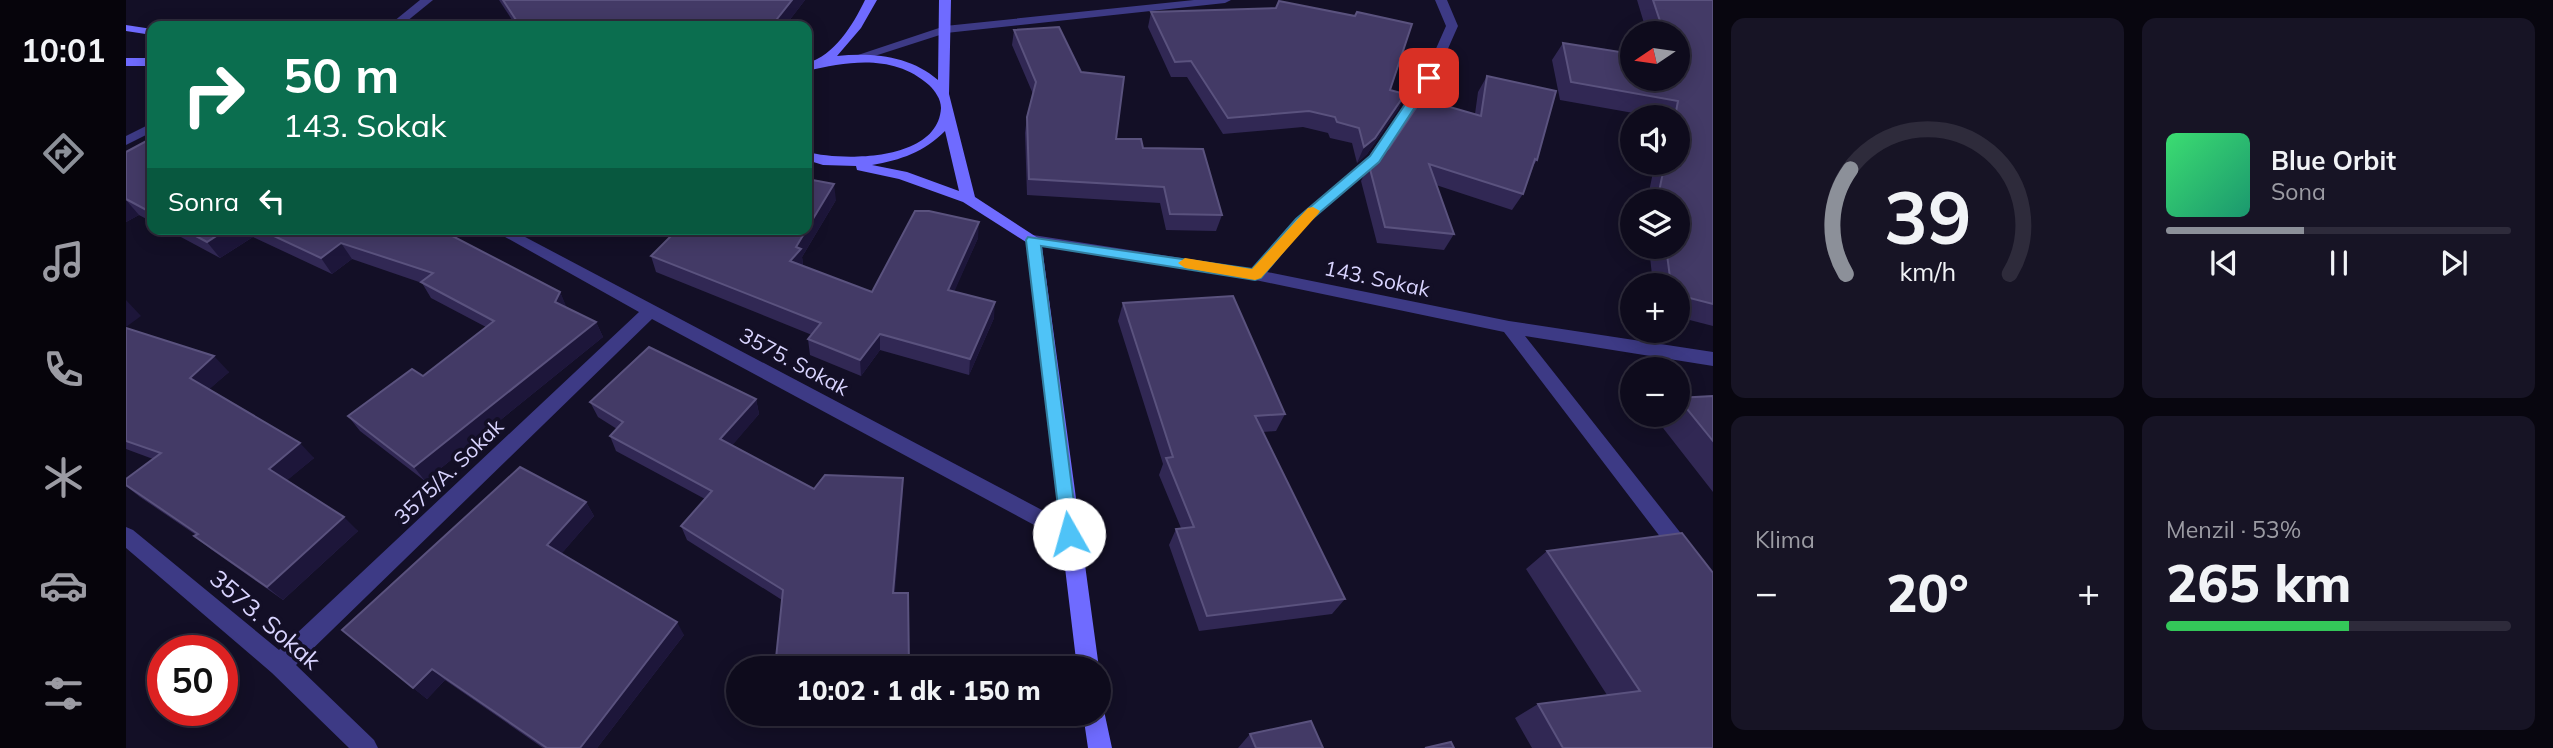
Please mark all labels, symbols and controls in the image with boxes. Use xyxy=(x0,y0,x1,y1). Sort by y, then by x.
north arrow xyxy=(1620,21,1690,91)
map controls xyxy=(1620,21,1690,427)
text: 10:01 xyxy=(21,30,105,70)
text: 50 m xyxy=(283,44,399,105)
pin xyxy=(1399,48,1459,108)
icon: right xyxy=(168,49,259,140)
icon: arrive xyxy=(1410,59,1448,97)
text: 143. Sokak xyxy=(283,105,446,145)
button: sound xyxy=(1620,105,1690,175)
icon: directions xyxy=(39,129,88,178)
text: Blue Orbit xyxy=(2271,144,2396,177)
text: 39 xyxy=(1884,171,1971,262)
text: Sona xyxy=(2271,177,2326,206)
icon: left xyxy=(253,182,291,220)
text: Sonra xyxy=(168,185,239,218)
button: layers xyxy=(1620,189,1690,259)
icon: music xyxy=(39,237,88,286)
icon: previous xyxy=(2205,244,2243,282)
icon: pause xyxy=(2320,244,2358,282)
icon: next xyxy=(2435,244,2473,282)
street label: 143. Sokak xyxy=(1322,254,1433,302)
text: km/h xyxy=(1899,256,1956,287)
button: + xyxy=(1620,273,1690,343)
street label: 3575. Sokak xyxy=(735,321,854,401)
icon: phone xyxy=(39,345,88,394)
button: − xyxy=(1620,357,1690,427)
street label: 3575/A. Sokak xyxy=(388,413,508,530)
icon: climate xyxy=(39,453,88,502)
position arrow xyxy=(1032,497,1106,571)
text: Menzil · 53% xyxy=(2166,515,2301,544)
text: Klima xyxy=(1755,525,1815,554)
text: 265 km xyxy=(2166,550,2351,615)
text: 20° xyxy=(1886,560,1969,625)
icon: car xyxy=(39,561,88,610)
street label: 3573. Sokak xyxy=(204,563,328,676)
text: − xyxy=(1755,568,1778,616)
text: + xyxy=(2077,568,2100,616)
speed limit sign: 50 xyxy=(147,635,238,726)
icon: filters xyxy=(39,669,88,718)
text: 10:02 · 1 dk · 150 m xyxy=(796,674,1041,707)

